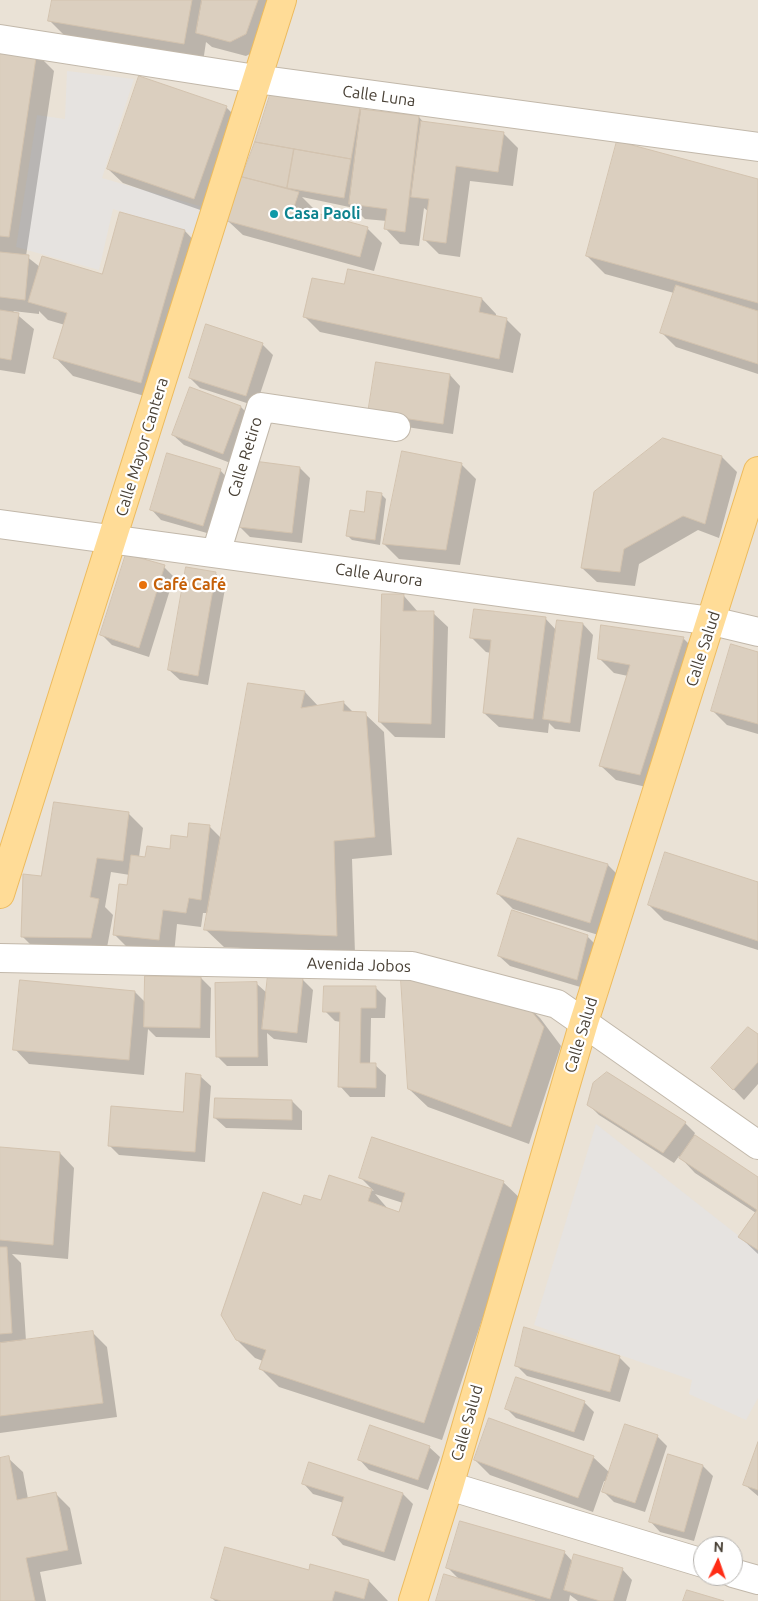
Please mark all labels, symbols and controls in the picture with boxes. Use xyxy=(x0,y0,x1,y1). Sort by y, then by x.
street label: Calle Luna xyxy=(341,81,417,111)
place label: Casa Paoli xyxy=(284,204,361,224)
marker: Casa Paoli xyxy=(268,208,280,220)
street label: Calle Mayor Cantera xyxy=(112,375,172,519)
street label: Calle Retiro xyxy=(224,414,266,500)
street label: Calle Aurora xyxy=(334,559,424,591)
place label: Café Café xyxy=(153,575,226,595)
marker: Café Café xyxy=(137,579,149,591)
street label: Calle Salud xyxy=(682,609,724,689)
street label: Avenida Jobos xyxy=(307,954,411,976)
street label: Calle Salud xyxy=(560,995,602,1075)
street label: Calle Salud xyxy=(447,1383,487,1463)
north arrow xyxy=(693,1536,743,1586)
text: N xyxy=(713,1539,724,1555)

